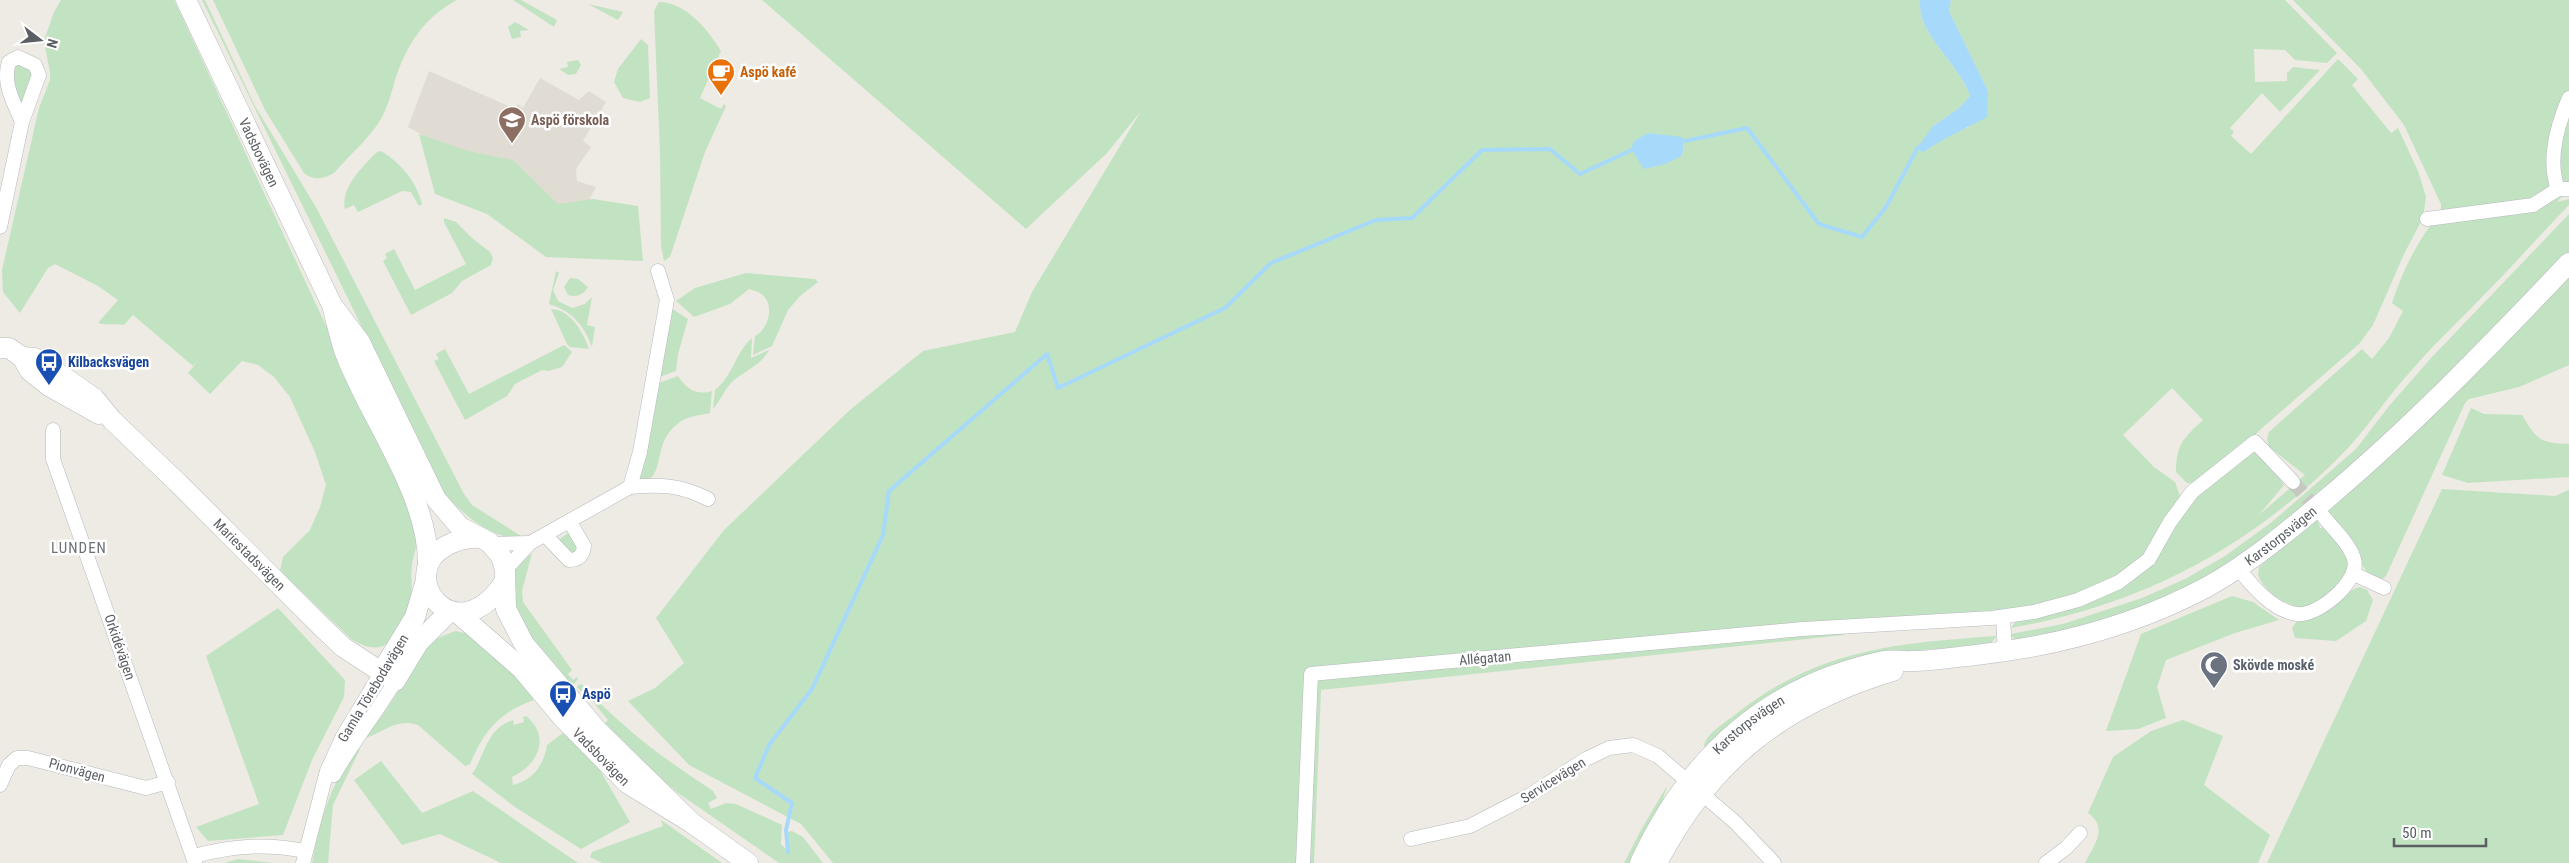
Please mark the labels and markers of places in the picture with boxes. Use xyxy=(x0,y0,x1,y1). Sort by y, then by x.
cafe icon: Aspö kafé xyxy=(706,57,736,96)
place label: Aspö kafé xyxy=(740,64,797,80)
school or university icon: Aspö förskola xyxy=(497,105,527,144)
place label: Aspö förskola xyxy=(531,112,610,128)
bus stop icon: Kilbacksvägen xyxy=(34,347,64,386)
place label: Kilbacksvägen xyxy=(68,354,149,370)
mosque icon: Skövde moské xyxy=(2199,650,2229,689)
place label: Skövde moské xyxy=(2233,657,2314,673)
bus stop icon: Aspö xyxy=(548,679,578,718)
place label: Aspö xyxy=(582,686,611,702)

